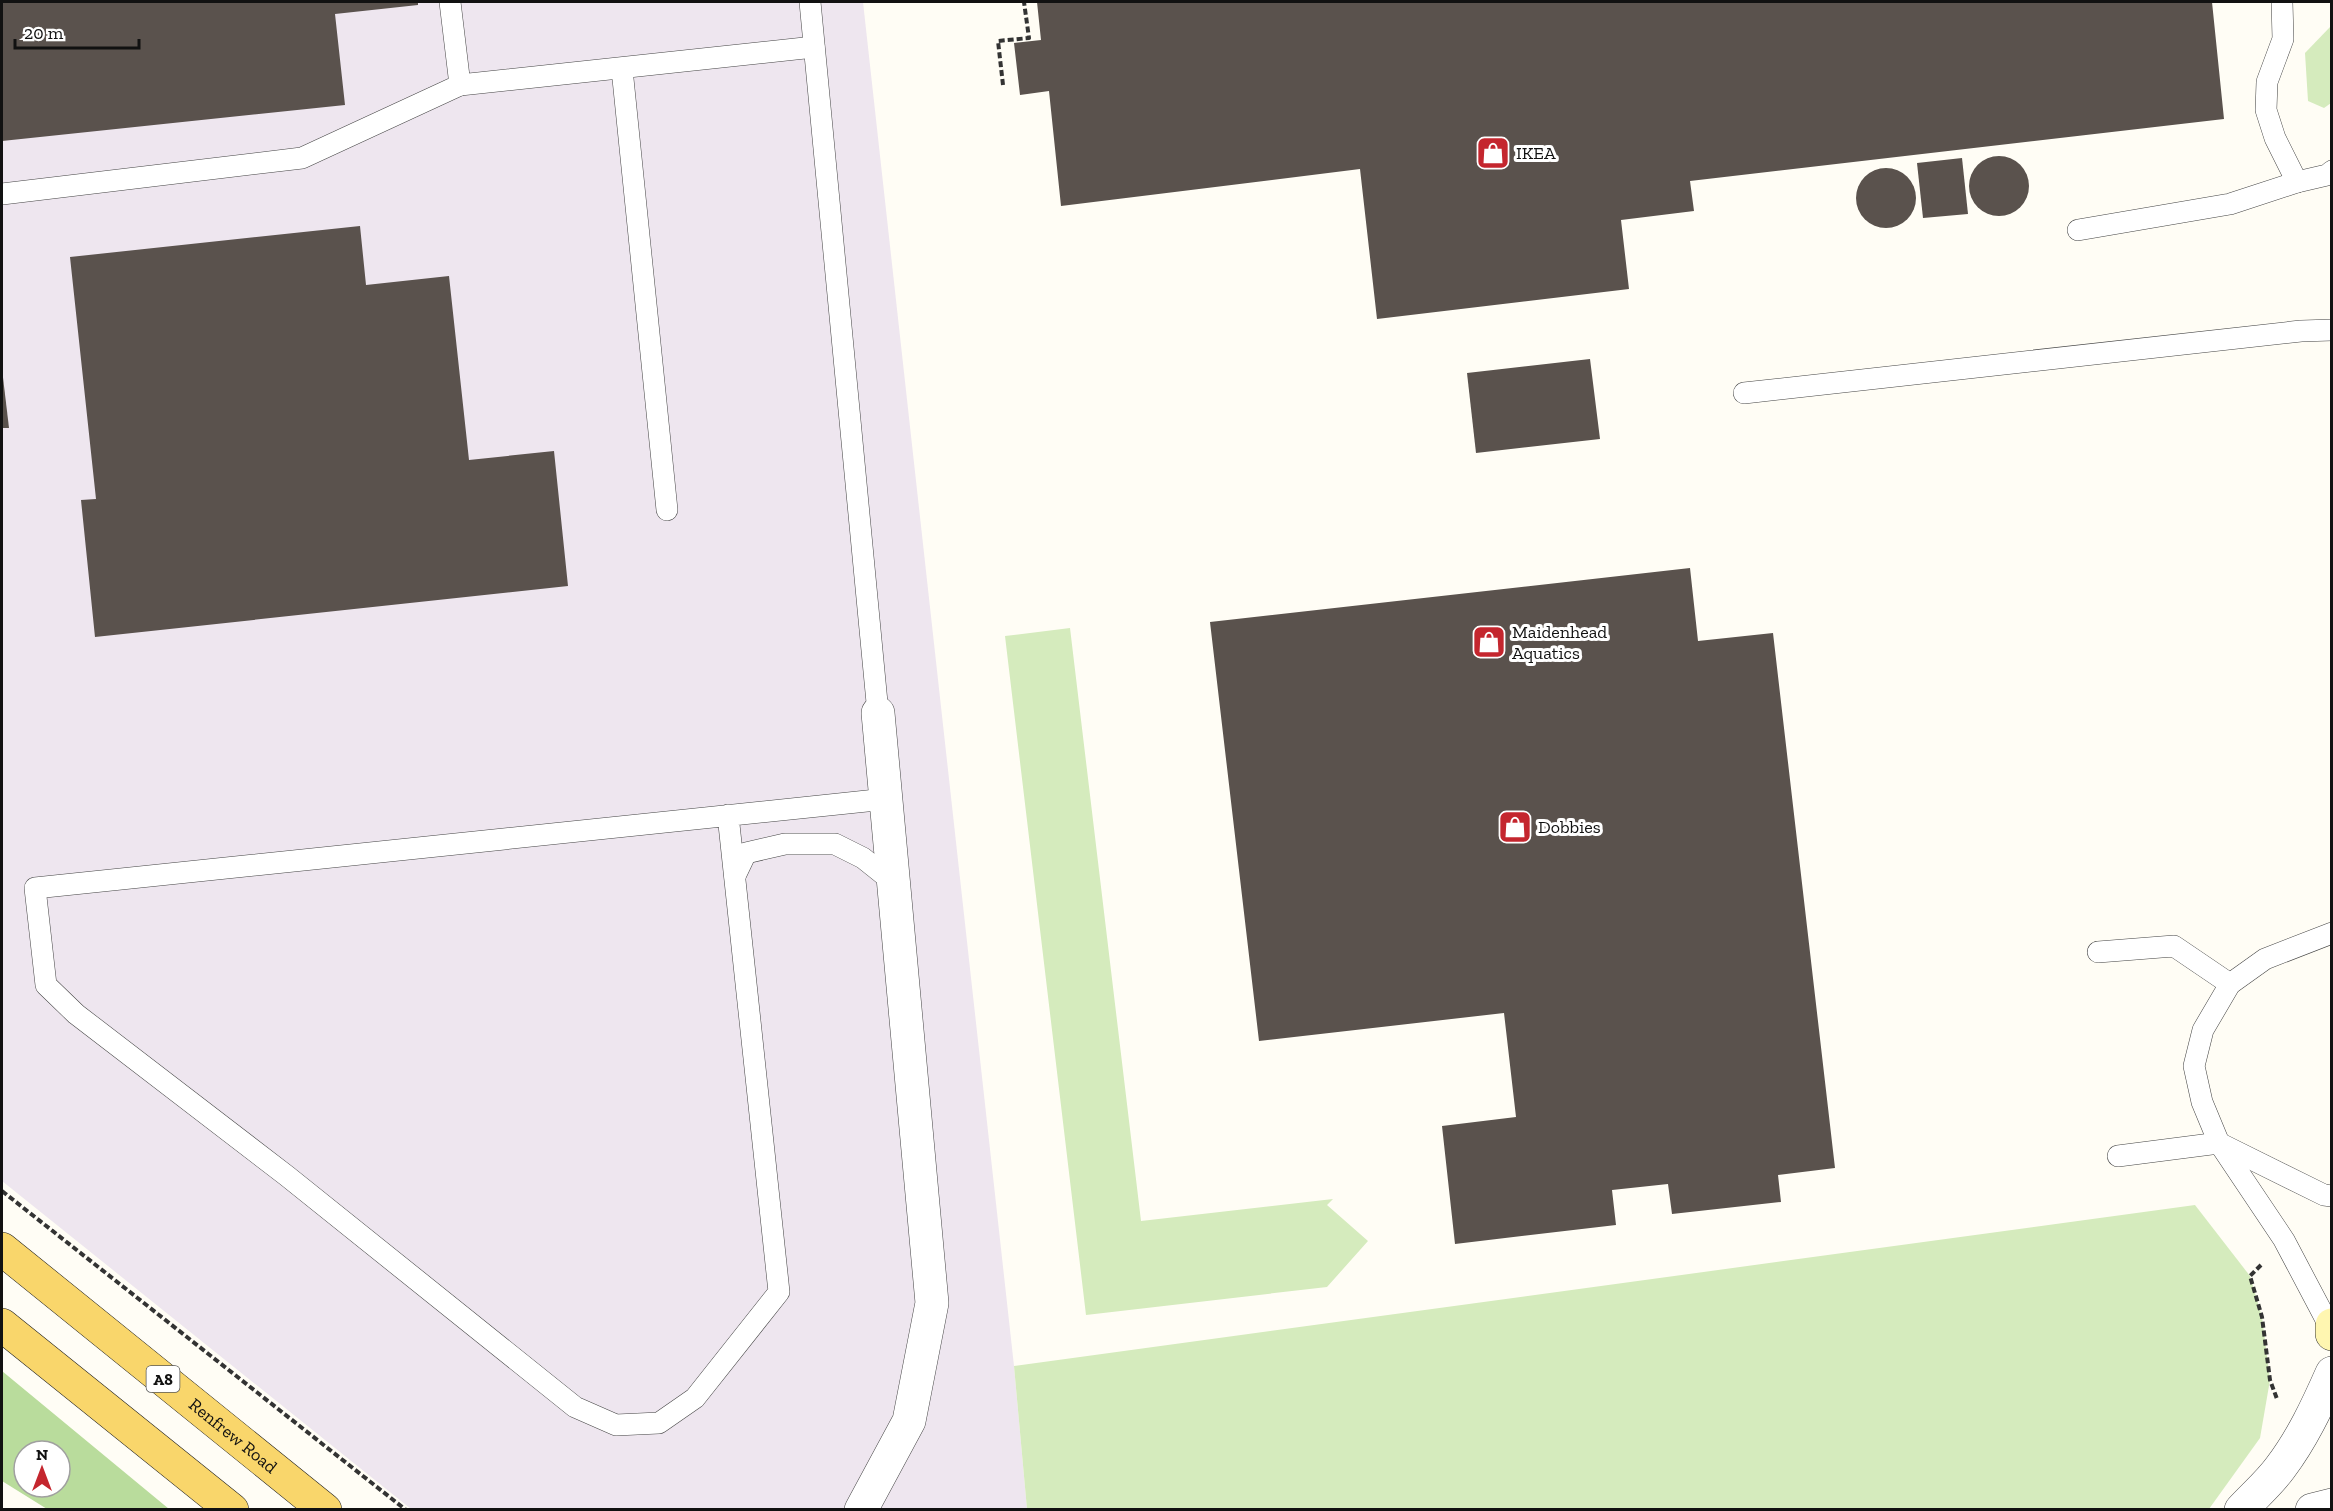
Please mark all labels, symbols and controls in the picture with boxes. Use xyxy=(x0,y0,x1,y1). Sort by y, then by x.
scale bar xyxy=(15,12,140,50)
text: 20 m xyxy=(24,22,64,44)
shop icon: IKEA xyxy=(1475,135,1511,171)
place label: IKEA xyxy=(1516,142,1556,164)
place label: Maidenhead Aquatics xyxy=(1512,621,1607,664)
shop icon: Maidenhead Aquatics xyxy=(1471,624,1507,660)
shop icon: Dobbies xyxy=(1497,809,1533,845)
place label: Dobbies xyxy=(1538,816,1601,838)
road number: A8 xyxy=(146,1366,180,1392)
street label: Renfrew Road xyxy=(184,1393,282,1478)
north arrow xyxy=(12,1439,72,1499)
text: N xyxy=(36,1445,48,1464)

